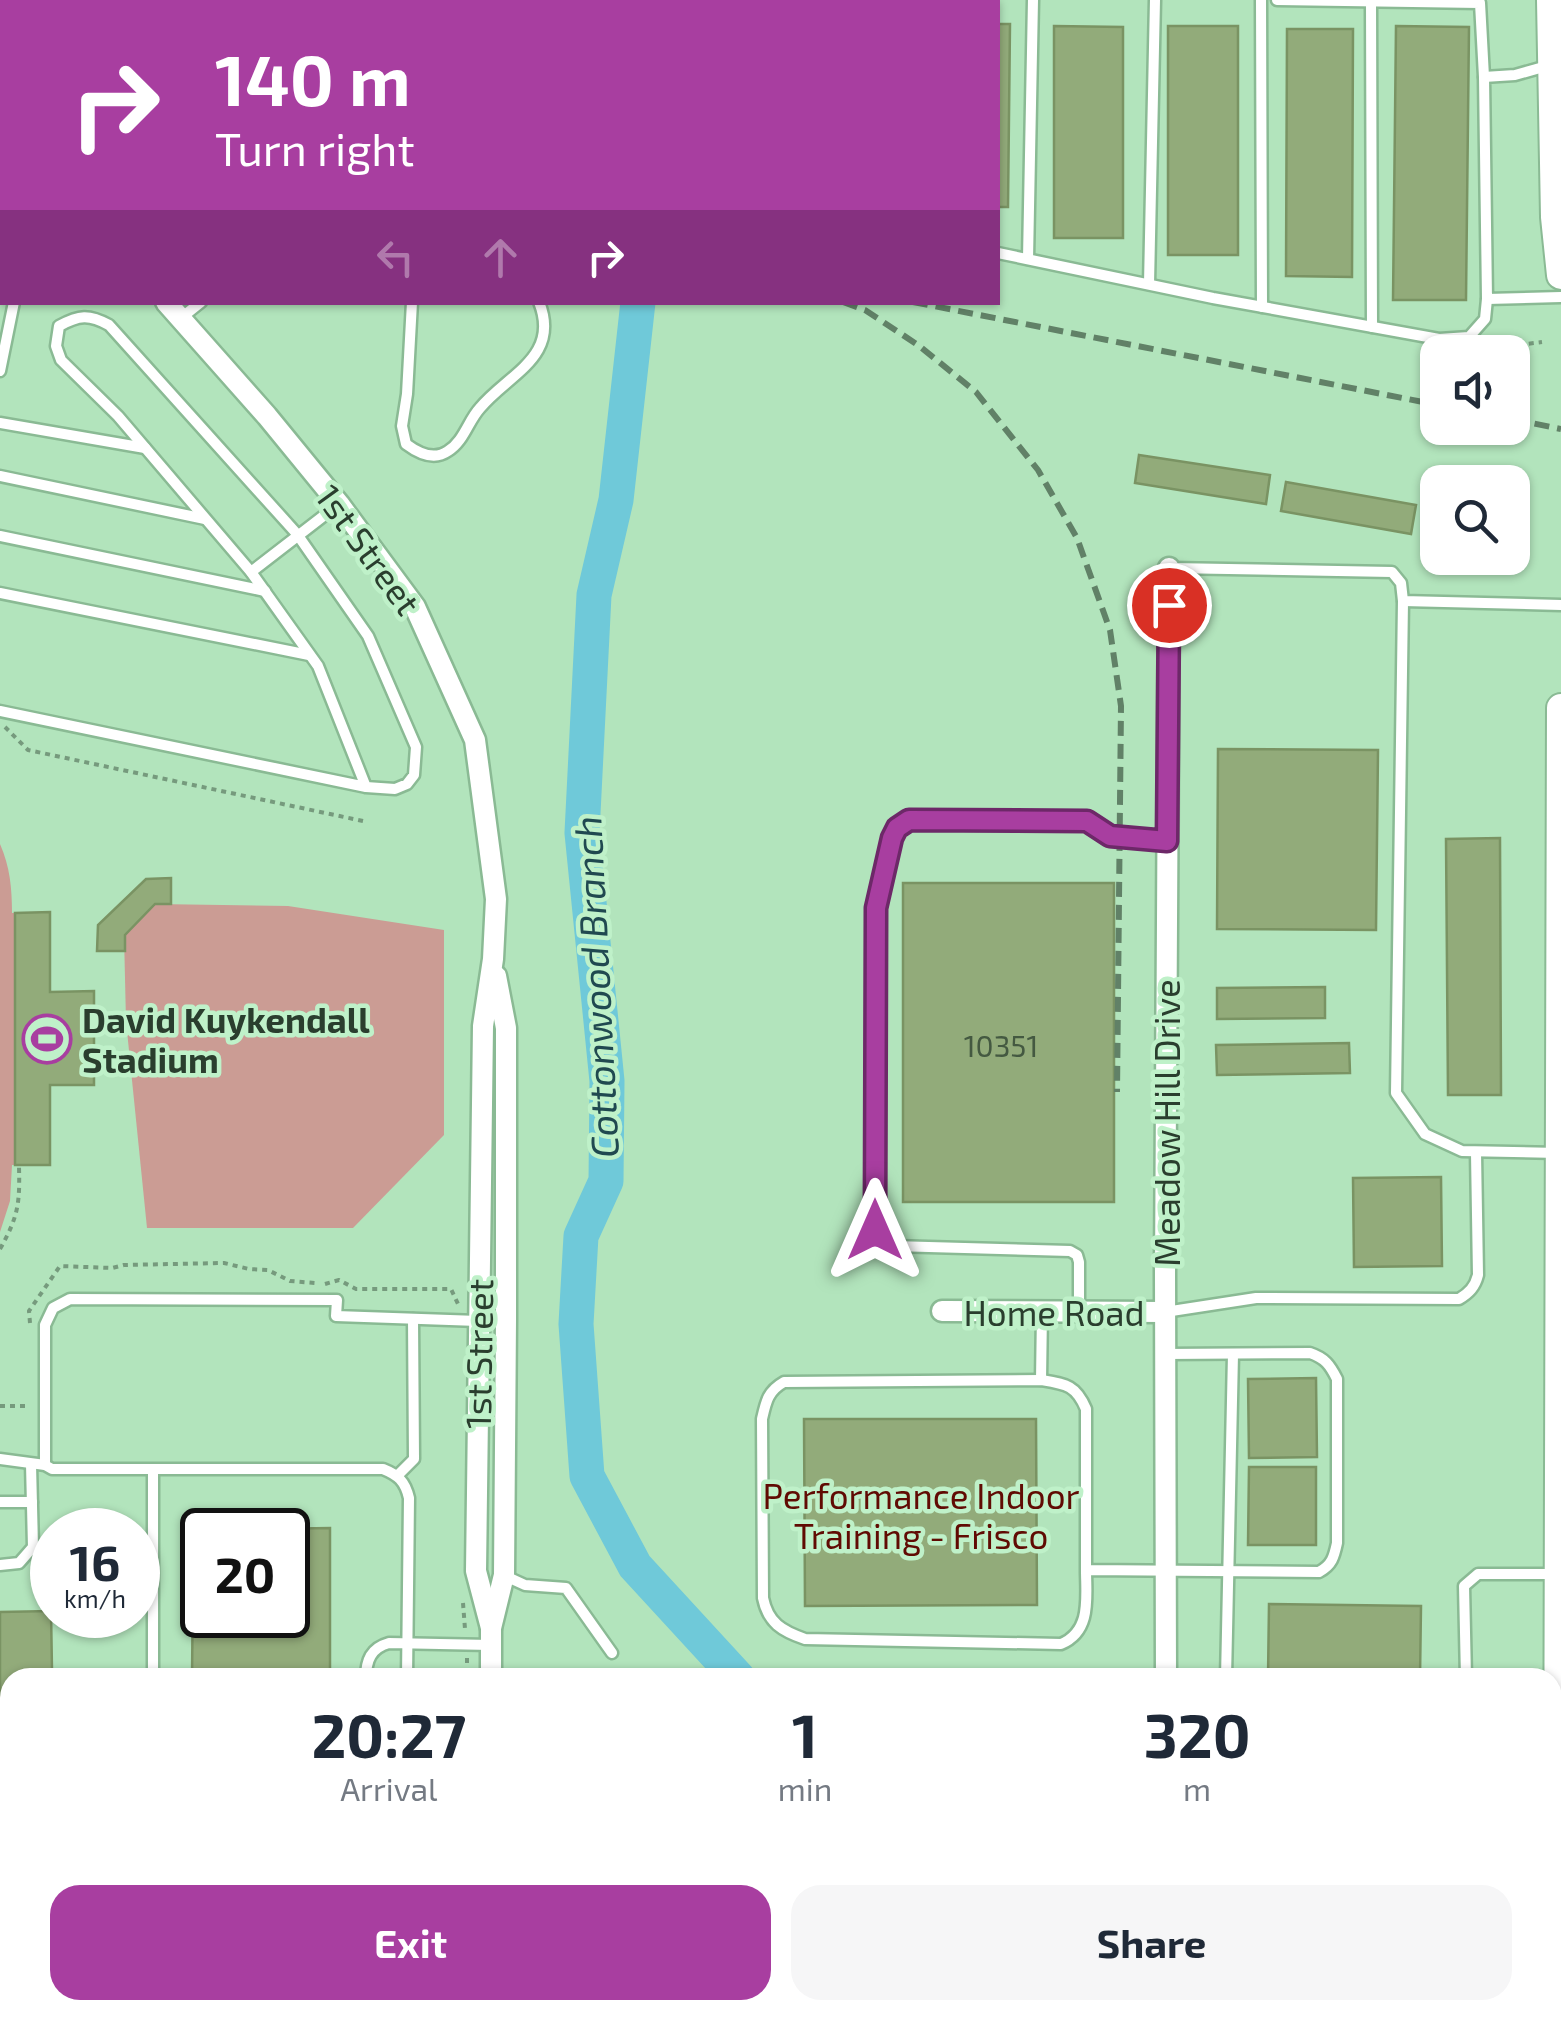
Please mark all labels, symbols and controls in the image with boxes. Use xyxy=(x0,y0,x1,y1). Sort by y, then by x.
text: 140 m xyxy=(215,36,411,120)
icon: right xyxy=(50,40,180,170)
text: Turn right xyxy=(215,121,415,175)
icon: left xyxy=(368,230,423,285)
icon: ahead xyxy=(473,230,528,285)
icon: right xyxy=(578,230,633,285)
map controls xyxy=(1420,335,1530,575)
button: sound xyxy=(1420,335,1530,445)
button: search xyxy=(1420,465,1530,575)
street label: 1st Street xyxy=(308,476,430,622)
pin xyxy=(1127,563,1212,648)
icon: arrive xyxy=(1142,578,1197,633)
water label: Cottonwood Branch xyxy=(563,815,627,1159)
street label: Meadow Hill Drive xyxy=(1145,979,1187,1267)
place label: David Kuykendall Stadium xyxy=(82,998,370,1080)
sports icon: David Kuykendall Stadium xyxy=(21,1013,73,1065)
house number: 10351 xyxy=(964,1027,1038,1063)
position arrow xyxy=(823,1178,927,1282)
street label: 1st Street xyxy=(456,1279,500,1429)
street label: Home Road xyxy=(963,1291,1145,1333)
park label: Performance Indoor Training - Frisco xyxy=(762,1474,1080,1556)
speed limit sign: 20 xyxy=(180,1508,310,1638)
text: 16 xyxy=(69,1531,121,1591)
text: km/h xyxy=(64,1583,126,1613)
text: 20:27 xyxy=(312,1698,466,1770)
text: 1 xyxy=(792,1698,818,1770)
text: 320 xyxy=(1144,1698,1251,1770)
text: Arrival xyxy=(340,1769,438,1807)
text: min xyxy=(778,1769,832,1807)
text: m xyxy=(1183,1769,1211,1807)
button: Exit xyxy=(50,1885,771,2000)
button: Share xyxy=(791,1885,1512,2000)

